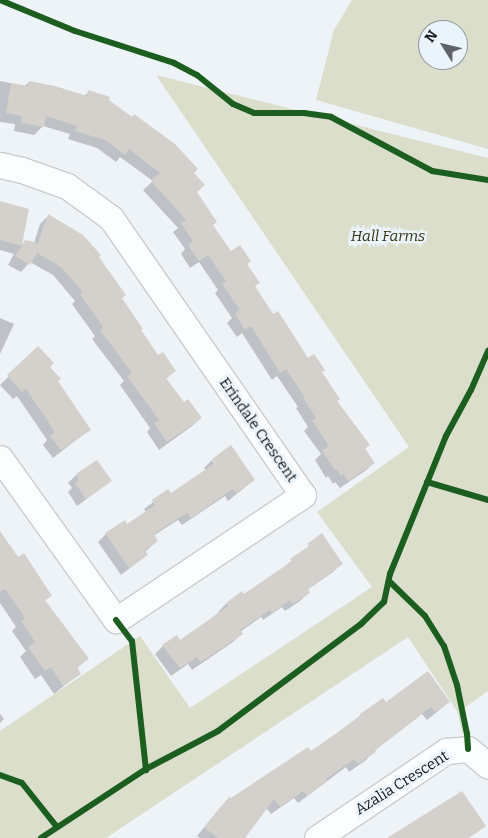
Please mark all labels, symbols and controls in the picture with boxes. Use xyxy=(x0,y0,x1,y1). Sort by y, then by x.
north arrow xyxy=(418,20,468,70)
text: N xyxy=(421,27,441,46)
park label: Hall Farms xyxy=(351,228,425,246)
street label: Erindale Crescent xyxy=(215,374,301,486)
street label: Azalia Crescent xyxy=(352,747,452,819)

